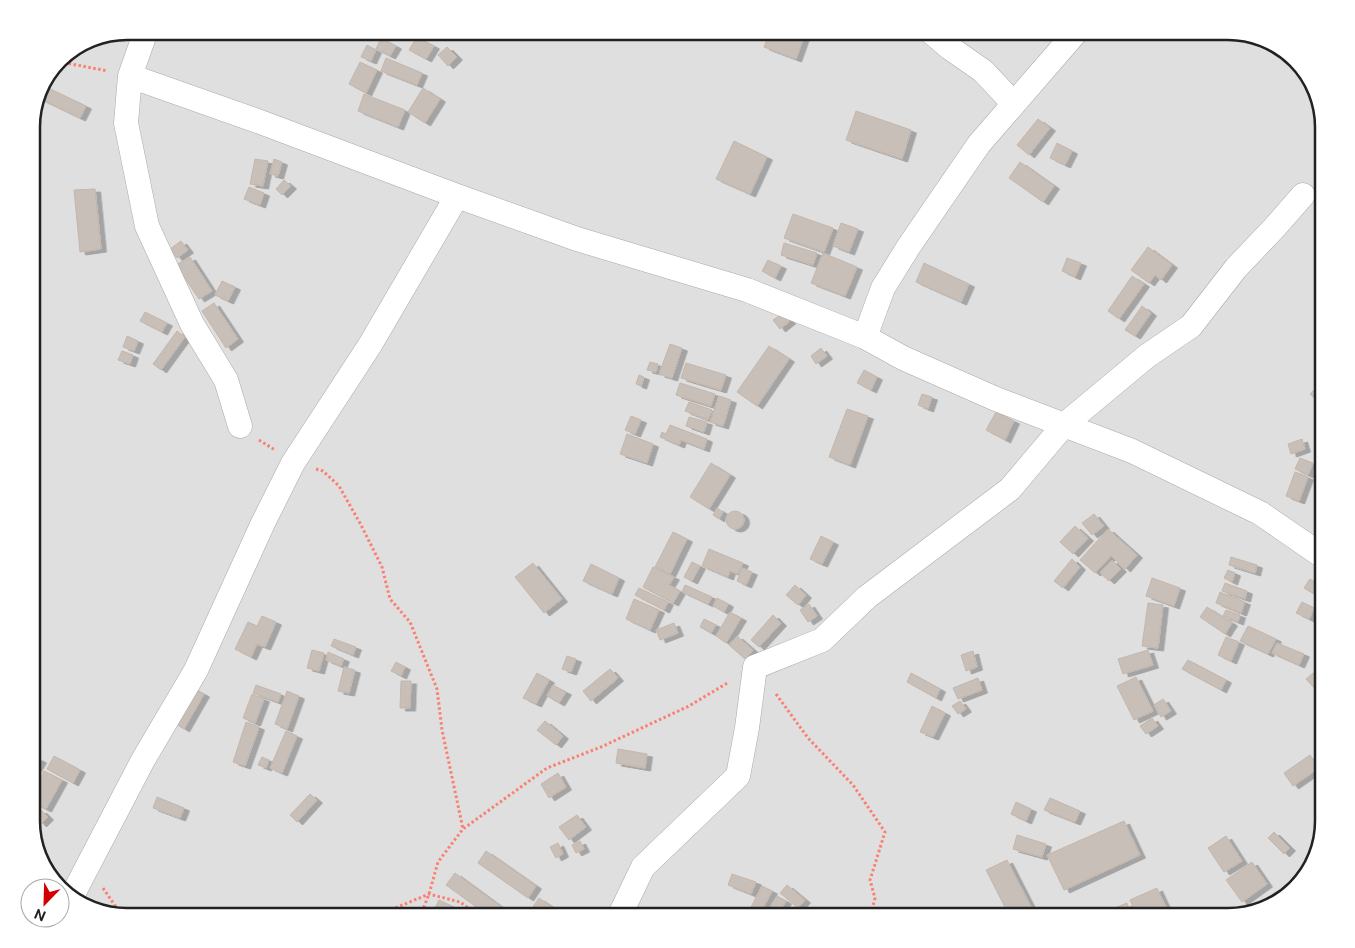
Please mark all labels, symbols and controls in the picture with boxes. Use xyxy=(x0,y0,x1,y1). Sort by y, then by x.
north arrow xyxy=(20,878,70,928)
text: N xyxy=(32,905,48,924)

